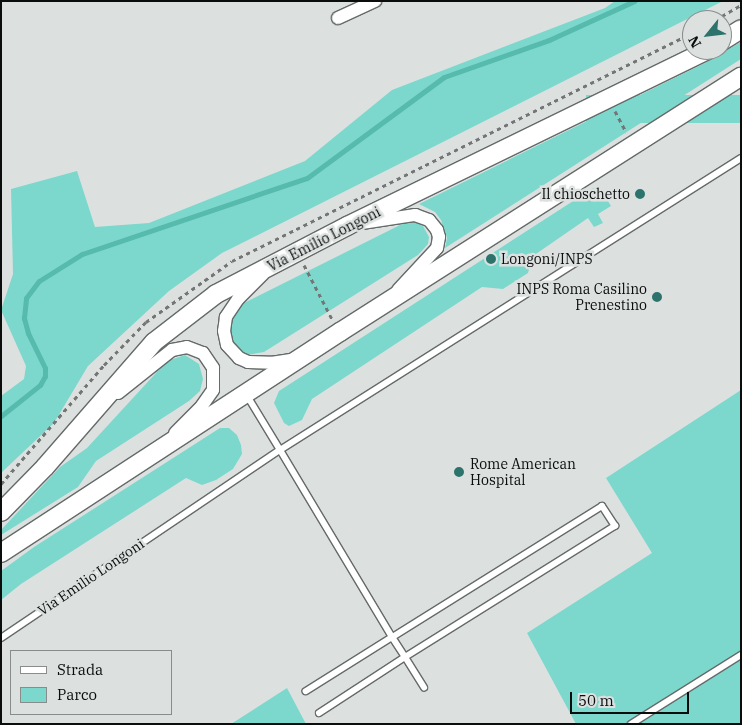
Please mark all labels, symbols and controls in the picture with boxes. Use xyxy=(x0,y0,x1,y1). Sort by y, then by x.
north arrow xyxy=(682,10,732,60)
text: N xyxy=(684,33,705,51)
place label: Il chioschetto xyxy=(542,186,630,202)
marker: Il chioschetto xyxy=(634,188,646,200)
street label: Via Emilio Longoni xyxy=(265,203,383,275)
place label: Longoni/INPS xyxy=(501,251,593,267)
marker: Longoni/INPS xyxy=(485,253,497,265)
place label: INPS Roma Casilino Prenestino xyxy=(516,281,647,314)
marker: INPS Roma Casilino Prenestino xyxy=(651,291,663,303)
place label: Rome American Hospital xyxy=(470,456,576,488)
marker: Rome American Hospital xyxy=(452,465,466,479)
street label: Via Emilio Longoni xyxy=(35,535,147,619)
legend xyxy=(10,650,172,715)
text: Strada xyxy=(57,660,103,679)
scale bar xyxy=(572,682,691,714)
text: Parco xyxy=(57,685,97,704)
text: 50 m xyxy=(578,691,614,710)

